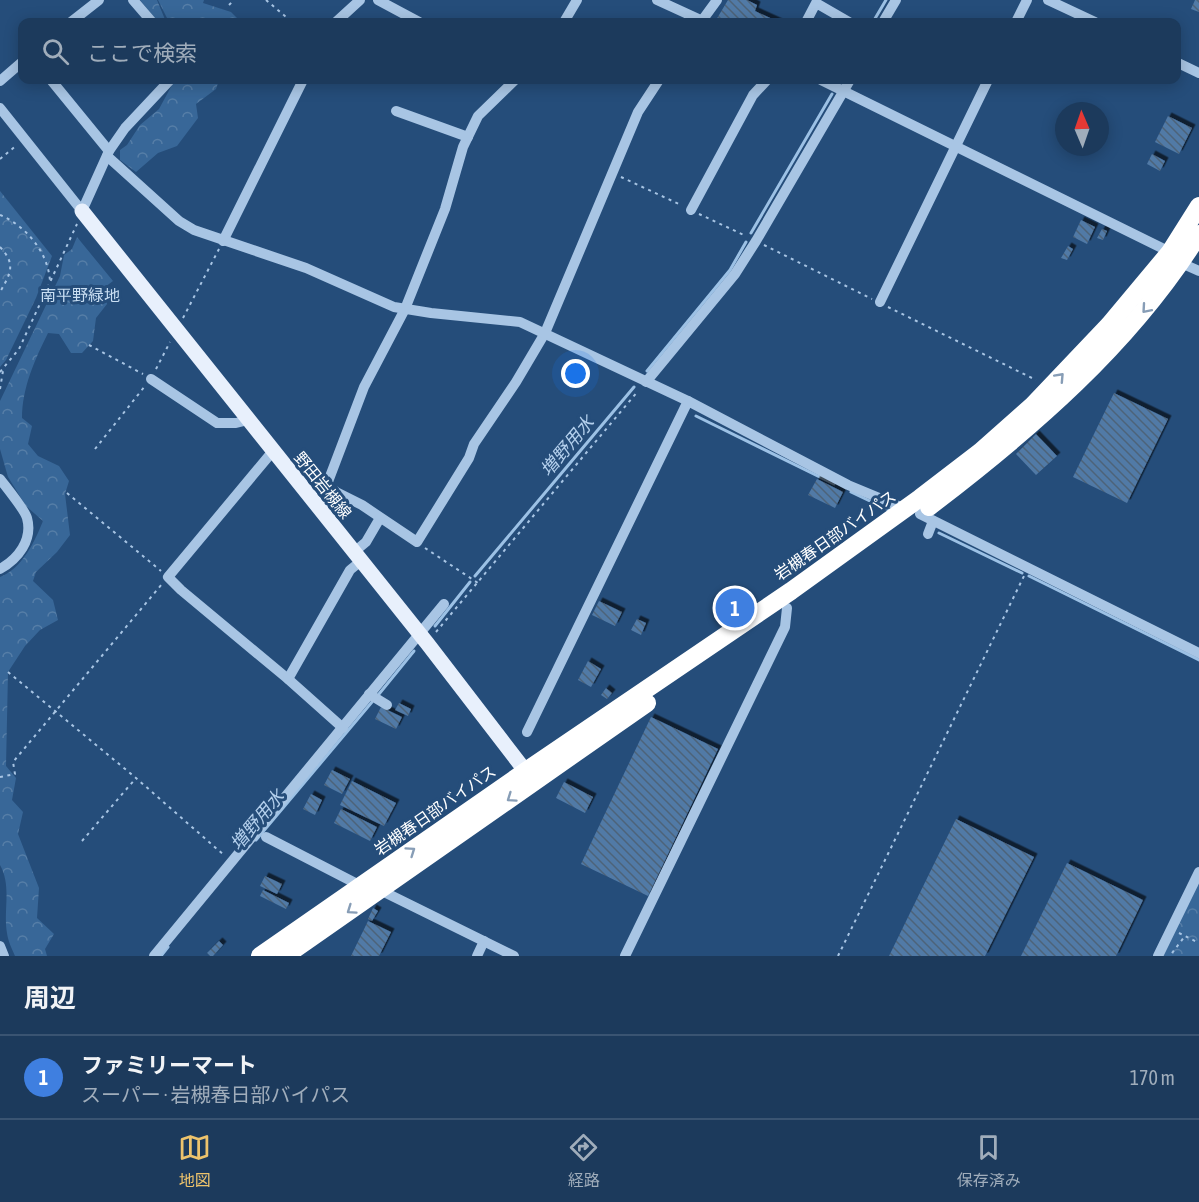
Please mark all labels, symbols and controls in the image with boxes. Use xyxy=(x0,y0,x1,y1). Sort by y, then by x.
search box xyxy=(18,18,1181,84)
icon: search xyxy=(39,35,72,68)
text: ここで検索 xyxy=(87,40,197,66)
north arrow xyxy=(1055,102,1109,156)
park label: 南平野緑地 xyxy=(40,286,120,304)
one-way arrow xyxy=(1142,302,1153,313)
your location xyxy=(561,359,590,388)
one-way arrow xyxy=(1052,374,1063,385)
water label: 増野用水 xyxy=(536,410,599,480)
street label: 野田岩槻線 xyxy=(291,448,355,522)
street label: 岩槻春日部バイパス xyxy=(771,486,899,584)
pin: 1 xyxy=(716,586,754,630)
street label: 岩槻春日部バイパス xyxy=(371,761,499,859)
water label: 増野用水 xyxy=(226,784,289,854)
one-way arrow xyxy=(506,791,517,802)
one-way arrow xyxy=(405,847,416,858)
one-way arrow xyxy=(347,903,358,914)
text: 周辺 xyxy=(24,983,76,1013)
text: ファミリーマート xyxy=(81,1052,257,1078)
text: 1 xyxy=(39,1066,48,1089)
text: 170 m xyxy=(1130,1066,1175,1089)
text: スーパー · 岩槻春日部バイパス xyxy=(81,1083,350,1106)
tab: 地図 xyxy=(178,1131,211,1191)
tab: 経路 xyxy=(567,1131,600,1191)
tab: 保存済み xyxy=(957,1131,1021,1191)

